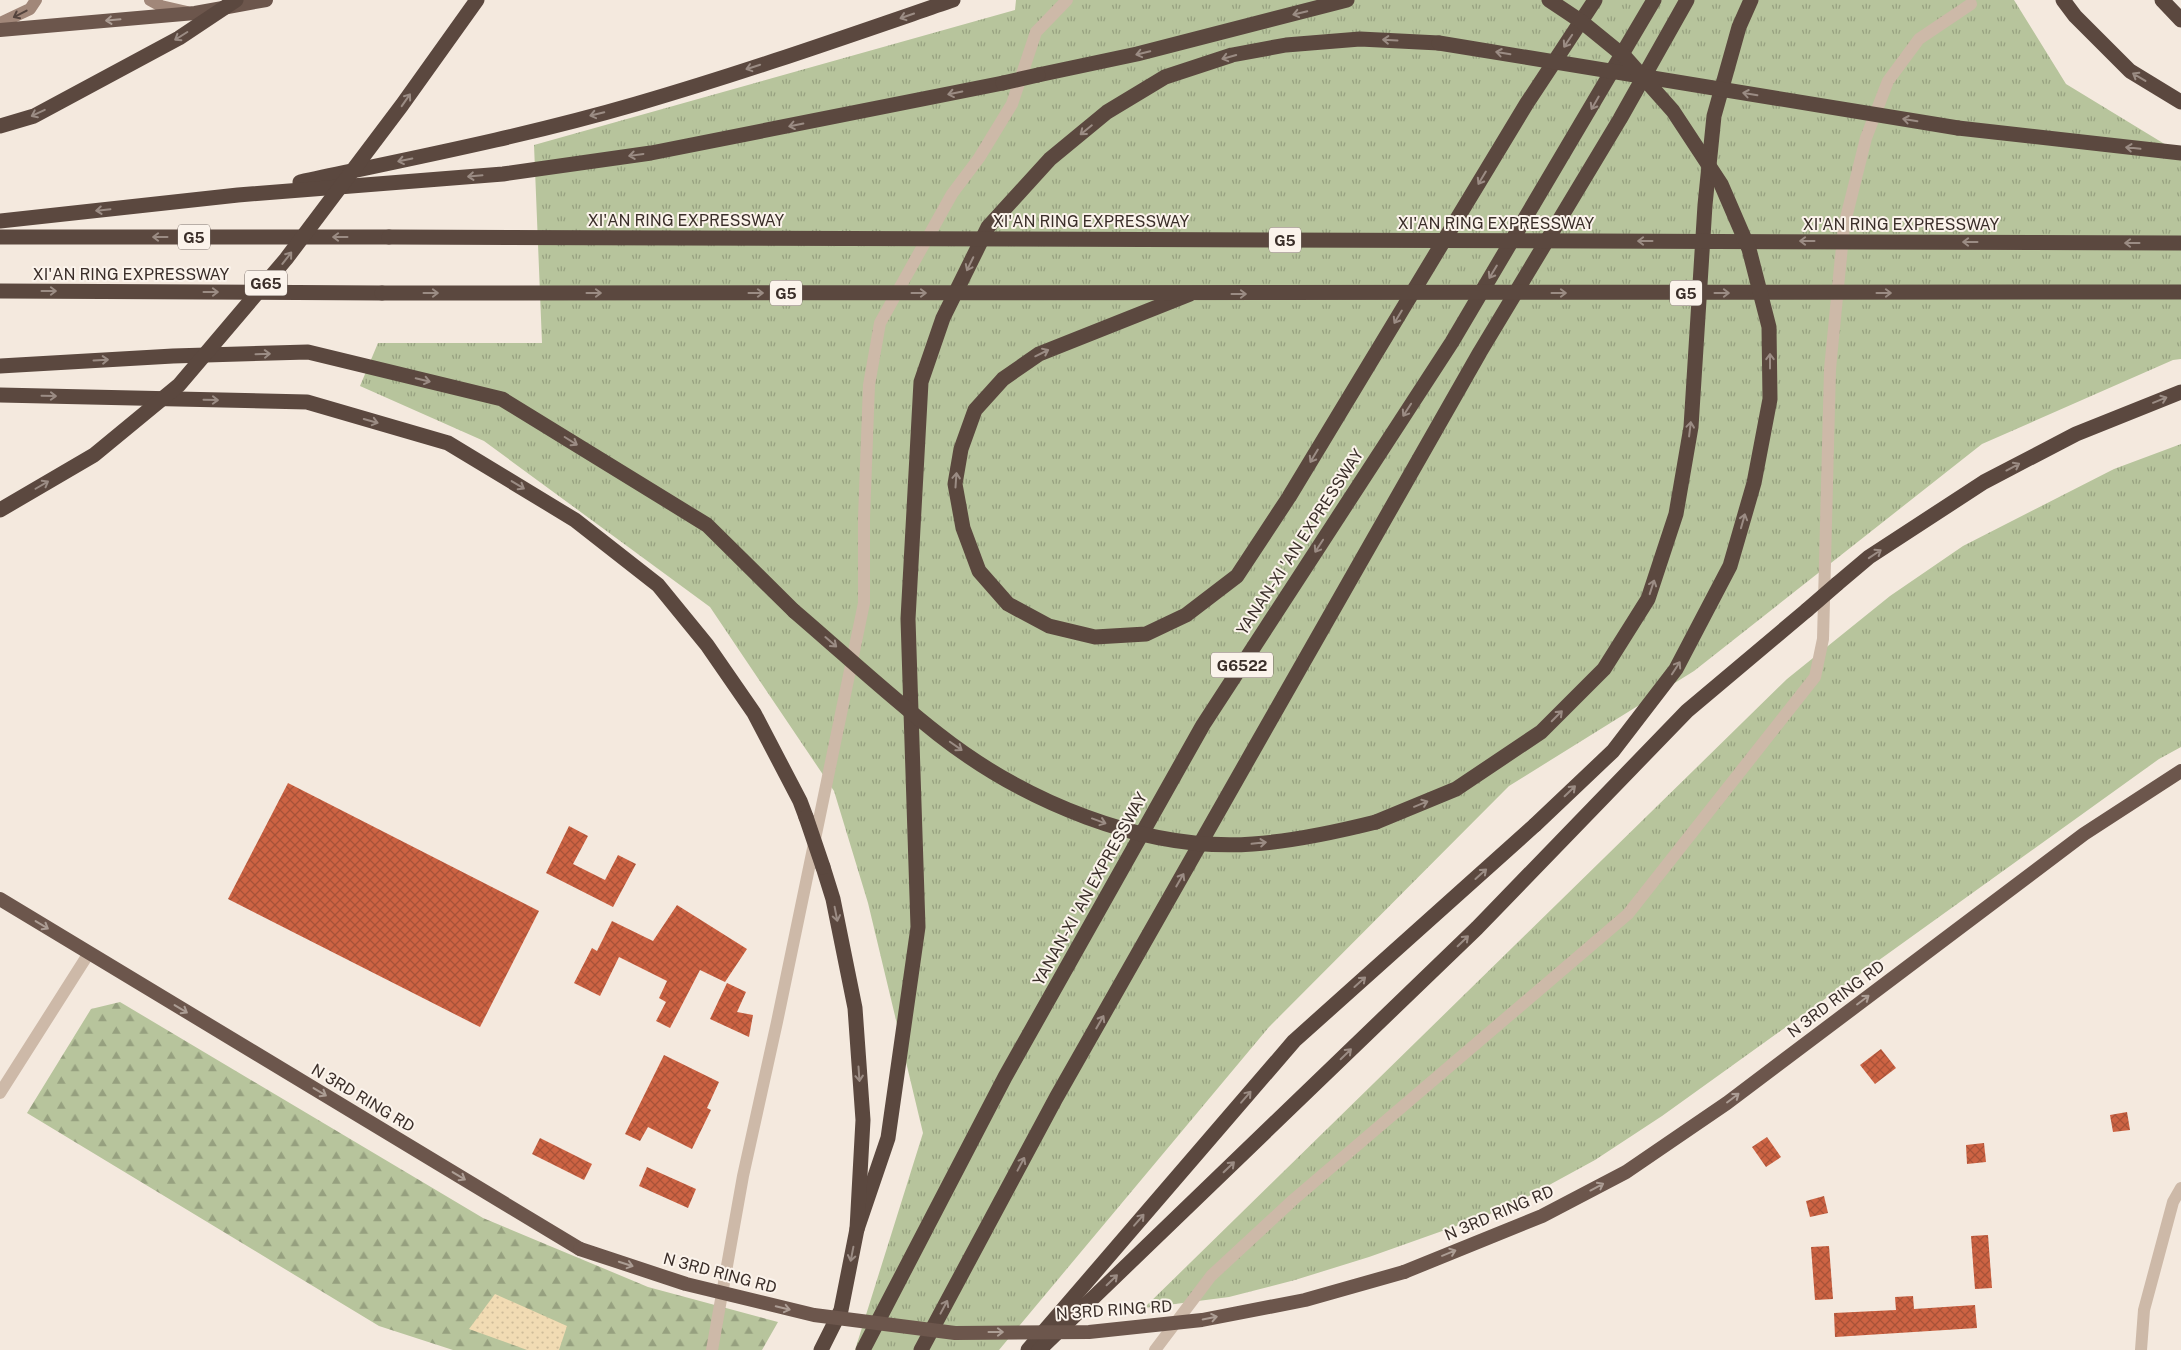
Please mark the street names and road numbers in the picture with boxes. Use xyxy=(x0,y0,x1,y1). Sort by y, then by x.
street label: XI'AN RING EXPRESSWAY xyxy=(588,211,785,230)
street label: XI'AN RING EXPRESSWAY xyxy=(993,212,1190,231)
street label: XI'AN RING EXPRESSWAY xyxy=(1398,214,1595,233)
street label: XI'AN RING EXPRESSWAY xyxy=(1803,215,2000,234)
road number: G5 xyxy=(178,224,210,250)
road number: G5 xyxy=(1269,228,1301,252)
street label: XI'AN RING EXPRESSWAY xyxy=(33,265,230,284)
road number: G65 xyxy=(245,270,287,296)
road number: G5 xyxy=(770,280,802,306)
road number: G5 xyxy=(1670,280,1702,306)
street label: YANAN-XI 'AN EXPRESSWAY xyxy=(1233,445,1367,639)
road number: G6522 xyxy=(1211,652,1273,678)
street label: YANAN-XI 'AN EXPRESSWAY xyxy=(1029,789,1151,989)
street label: N 3RD RING RD xyxy=(1784,956,1888,1042)
street label: N 3RD RING RD xyxy=(308,1060,418,1136)
street label: N 3RD RING RD xyxy=(1442,1181,1556,1245)
street label: N 3RD RING RD xyxy=(661,1249,779,1297)
street label: N 3RD RING RD xyxy=(1055,1296,1173,1324)

